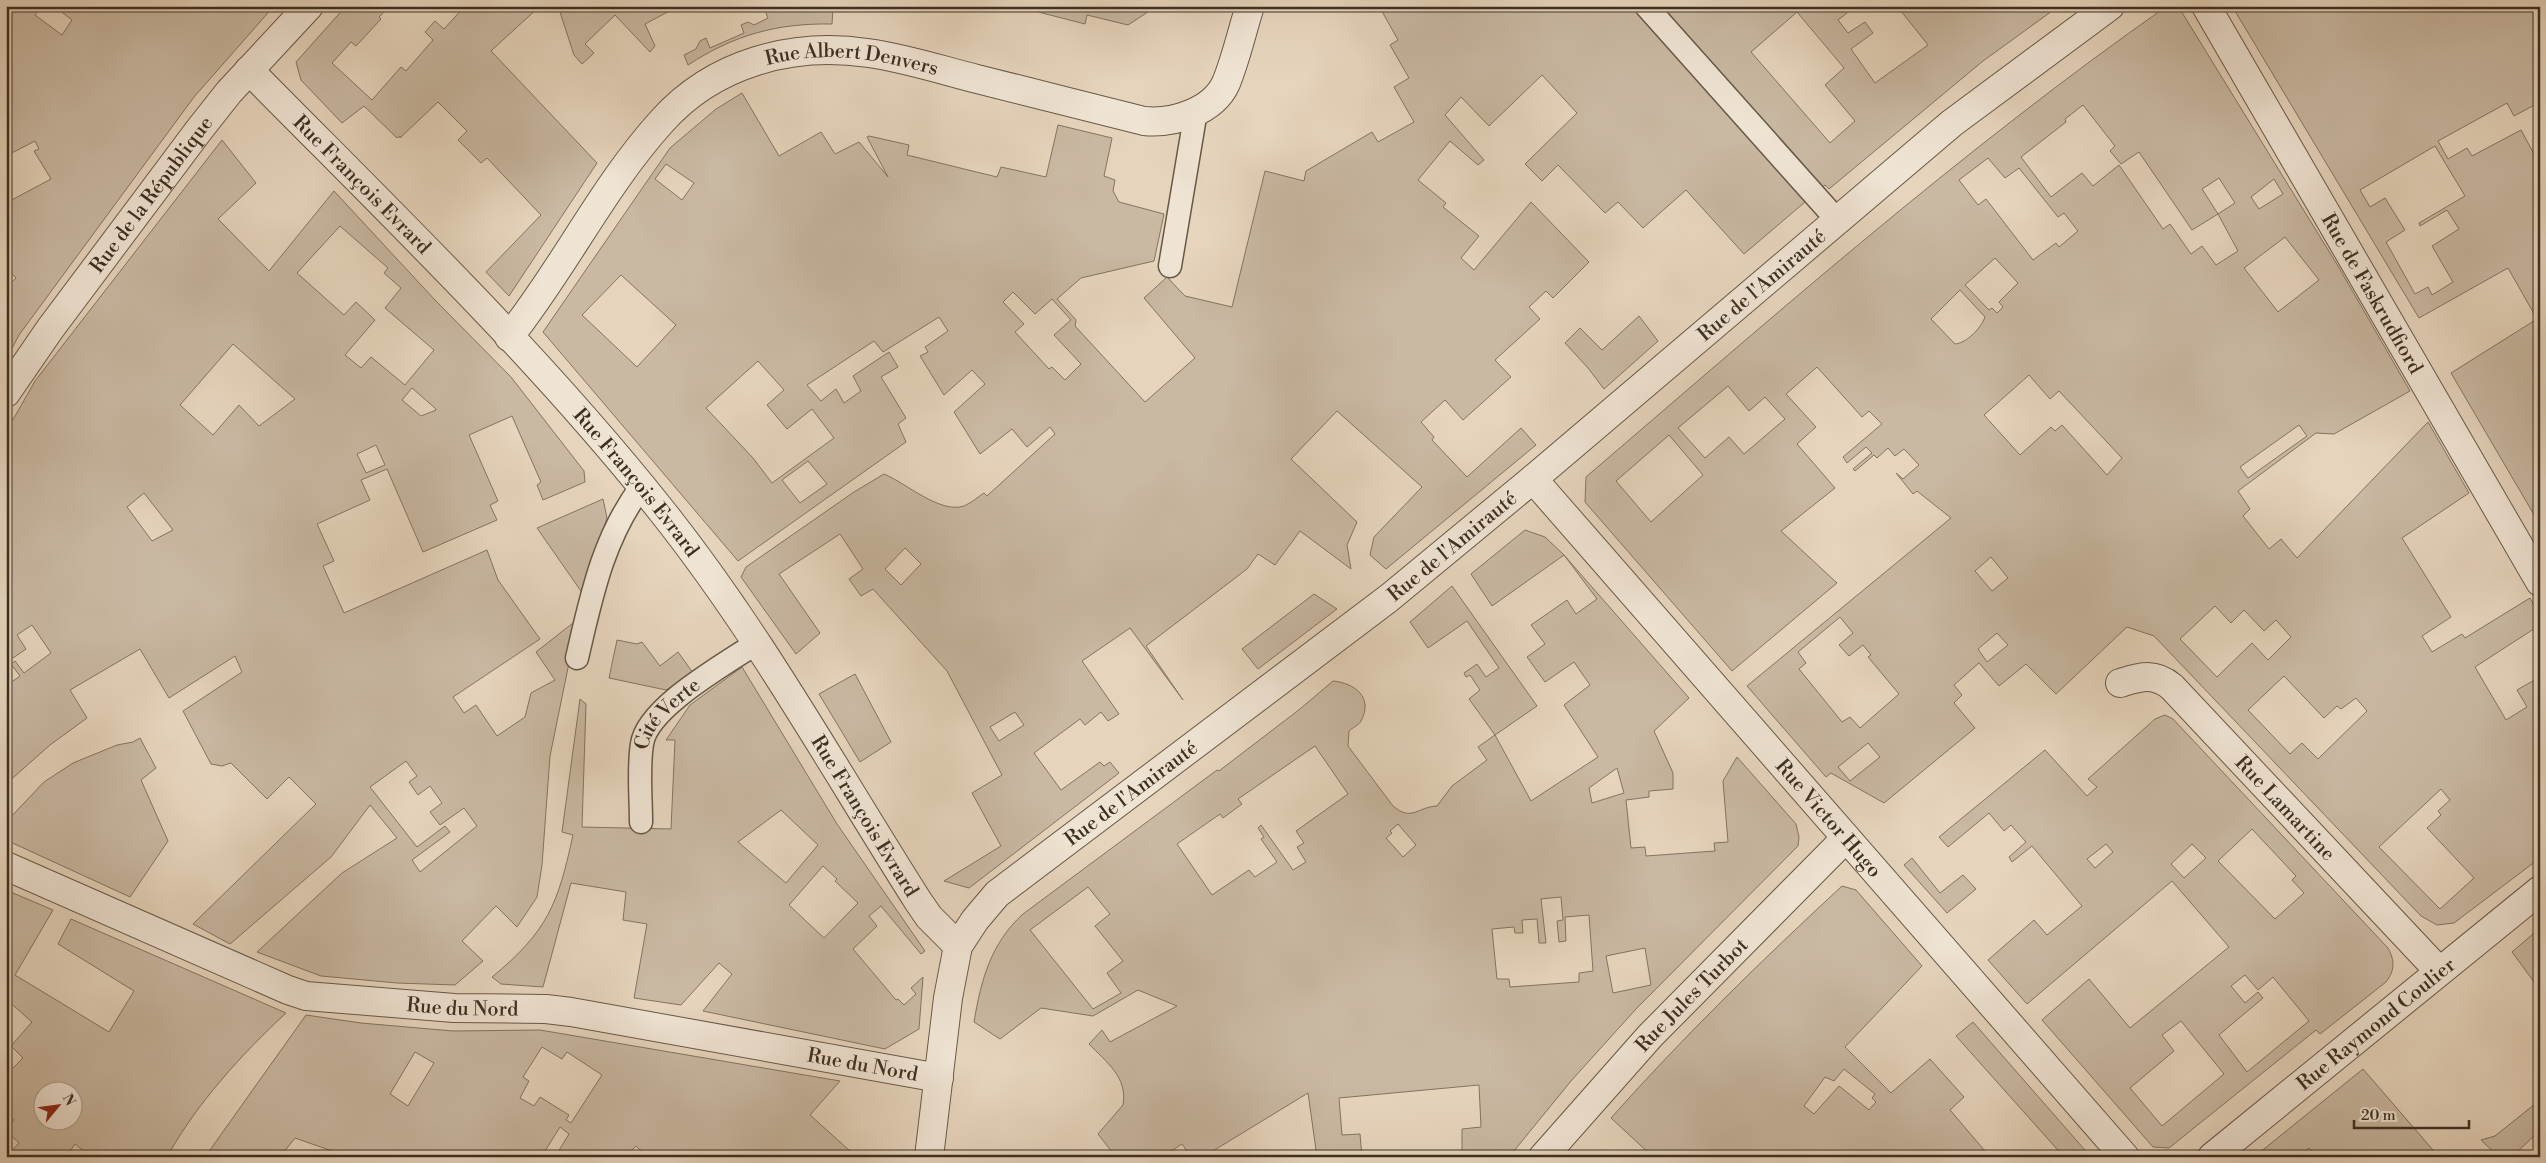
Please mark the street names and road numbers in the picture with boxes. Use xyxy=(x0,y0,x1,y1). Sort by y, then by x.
street label: Rue Albert Denvers xyxy=(763,39,941,82)
street label: Rue François Evrard xyxy=(287,111,436,261)
street label: Rue de la République xyxy=(85,112,219,279)
street label: Rue de Faskrudfiord xyxy=(2315,209,2428,379)
street label: Rue de l'Amirauté xyxy=(1693,225,1832,348)
street label: Rue François Evrard xyxy=(567,403,704,563)
street label: Rue de l'Amirauté xyxy=(1383,486,1523,608)
street label: Cité Verte xyxy=(630,673,706,752)
street label: Rue François Evrard xyxy=(804,731,924,903)
street label: Rue de l'Amirauté xyxy=(1060,736,1203,852)
street label: Rue Lamartine xyxy=(2229,751,2340,867)
street label: Rue Victor Hugo xyxy=(1769,755,1886,883)
street label: Rue Jules Turbot xyxy=(1631,933,1754,1058)
street label: Rue Raymond Coulier xyxy=(2292,953,2461,1097)
street label: Rue du Nord xyxy=(405,993,519,1023)
street label: Rue du Nord xyxy=(805,1044,920,1088)

